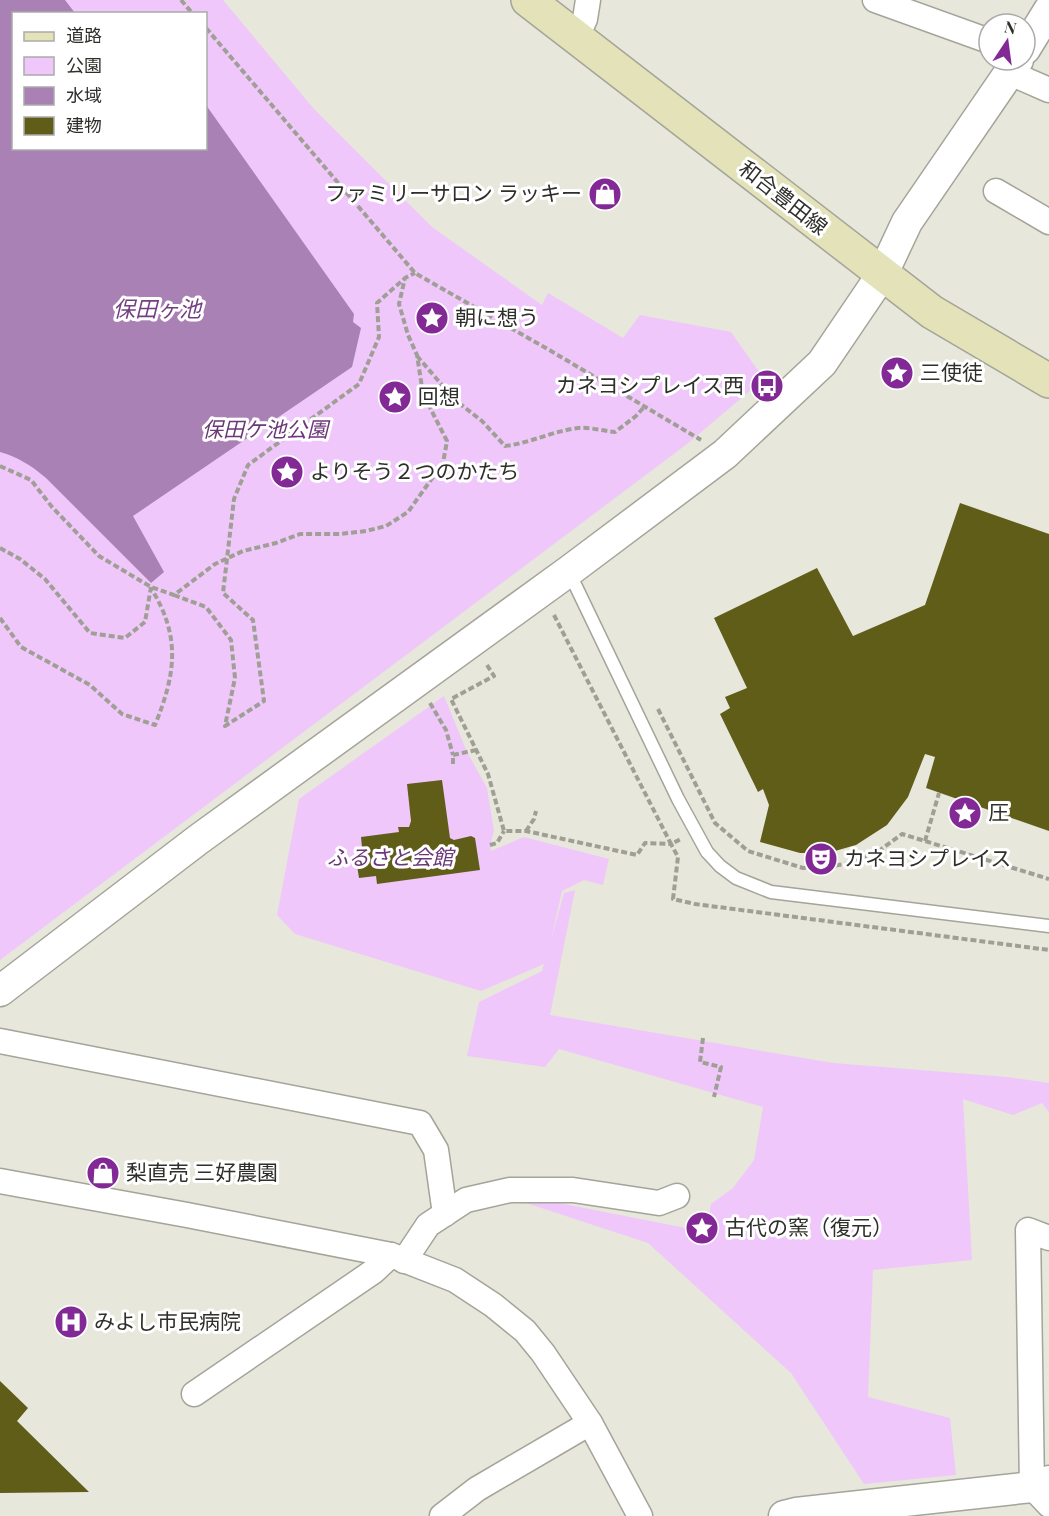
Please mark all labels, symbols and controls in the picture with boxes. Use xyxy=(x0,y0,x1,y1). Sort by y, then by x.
legend xyxy=(12,12,207,150)
north arrow xyxy=(977,12,1037,72)
text: N xyxy=(1002,15,1019,39)
text: 道路 xyxy=(66,23,102,47)
text: 公園 xyxy=(66,53,102,77)
text: 水域 xyxy=(66,83,102,107)
text: 建物 xyxy=(66,113,102,137)
street label: 和合豊田線 xyxy=(734,153,834,240)
shop icon: ファミリーサロン ラッキー xyxy=(587,176,623,212)
place label: ファミリーサロン ラッキー xyxy=(325,178,582,206)
water label: 保田ヶ池 xyxy=(113,293,203,323)
place icon: 朝に想う xyxy=(414,300,450,336)
place label: 朝に想う xyxy=(455,302,539,330)
place icon: 三使徒 xyxy=(879,355,915,391)
place label: 三使徒 xyxy=(920,357,983,385)
bus stop icon: カネヨシプレイス西 xyxy=(749,368,785,404)
place label: カネヨシプレイス西 xyxy=(556,370,744,398)
place icon: 回想 xyxy=(377,379,413,415)
place label: 回想 xyxy=(418,381,460,409)
park label: 保田ケ池公園 xyxy=(202,414,331,442)
place icon: よりそう２つのかたち xyxy=(269,454,305,490)
place label: よりそう２つのかたち xyxy=(310,456,520,484)
place icon: 圧 xyxy=(947,795,983,831)
place label: 圧 xyxy=(988,797,1009,825)
theatre icon: カネヨシプレイス xyxy=(803,841,839,877)
park label: ふるさと会館 xyxy=(327,842,456,870)
place label: カネヨシプレイス xyxy=(844,843,1011,871)
shop icon: 梨直売 三好農園 xyxy=(85,1155,121,1191)
place label: 梨直売 三好農園 xyxy=(126,1157,278,1185)
place icon: 古代の窯（復元） xyxy=(684,1210,720,1246)
place label: 古代の窯（復元） xyxy=(725,1212,893,1240)
hospital icon: みよし市民病院 xyxy=(53,1304,89,1340)
place label: みよし市民病院 xyxy=(94,1306,241,1334)

